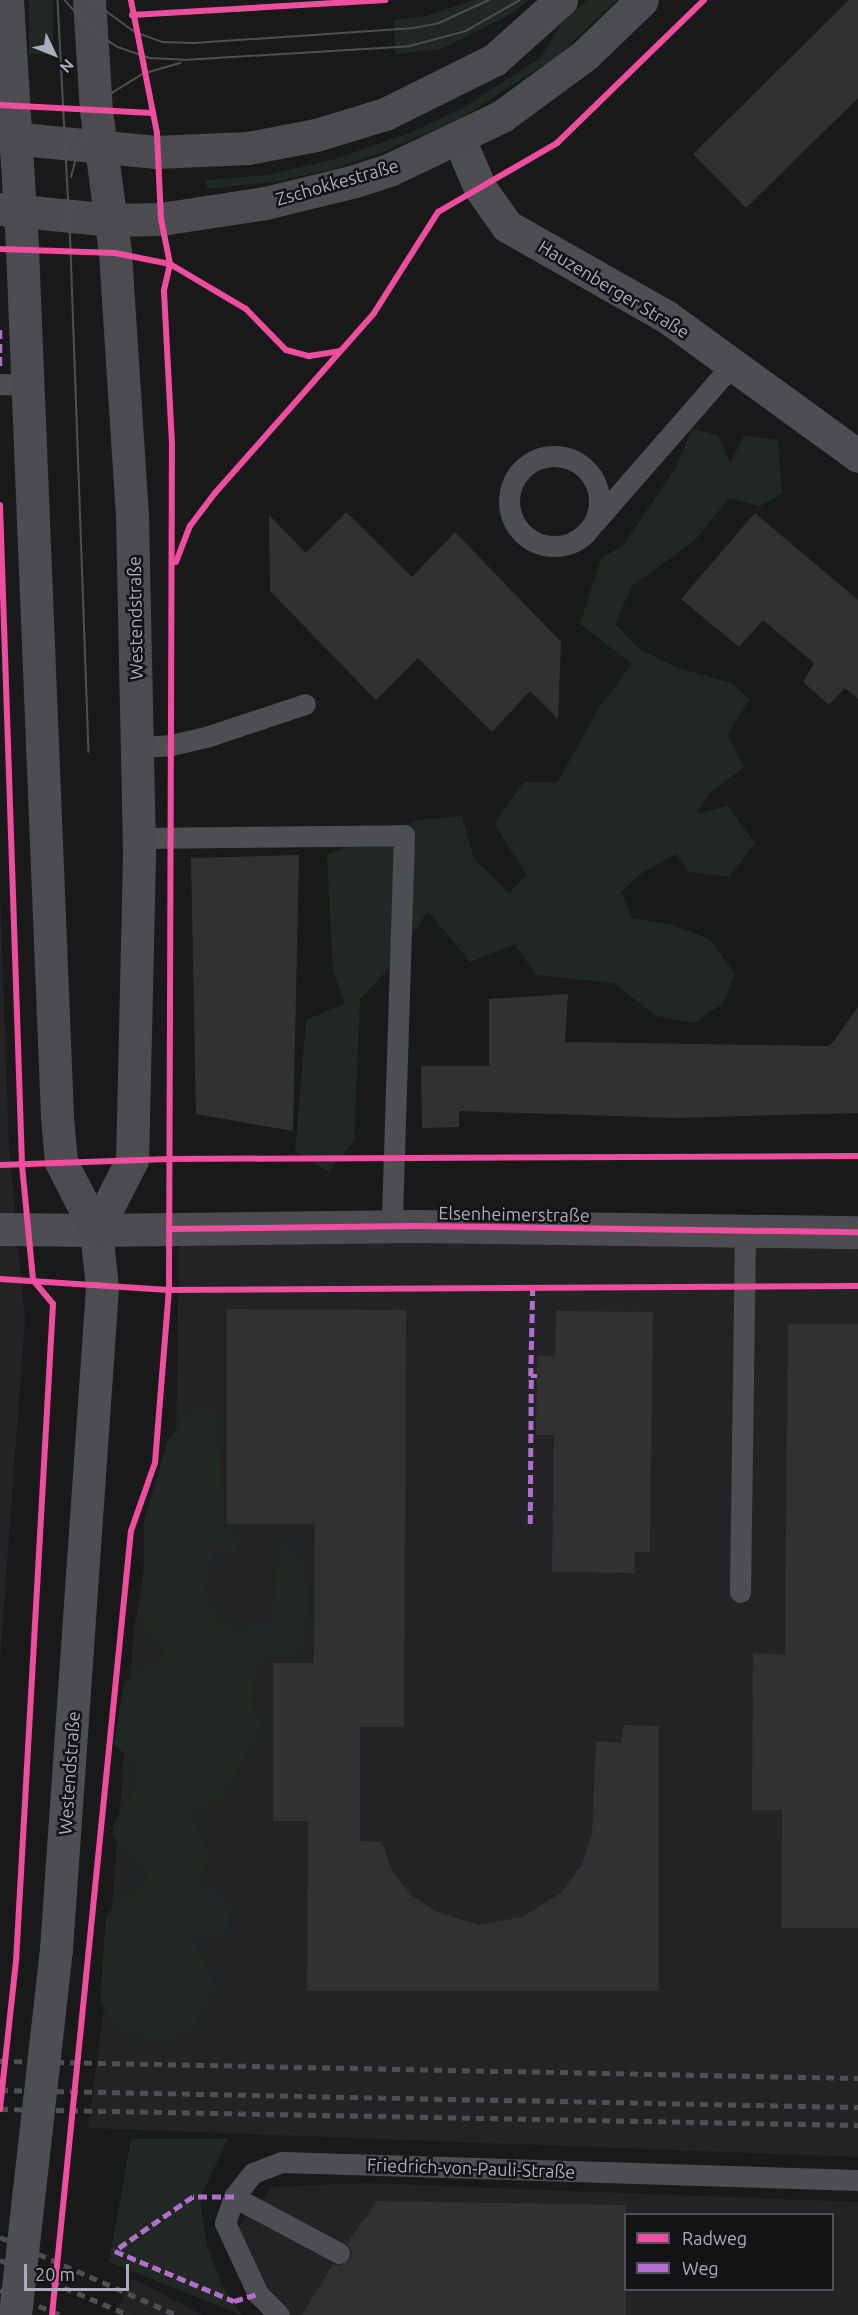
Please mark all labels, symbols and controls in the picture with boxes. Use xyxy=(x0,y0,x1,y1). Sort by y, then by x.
north arrow xyxy=(24,24,84,84)
text: N xyxy=(57,56,78,77)
street label: Zschokkestraße xyxy=(273,154,401,210)
street label: Hauzenberger Straße xyxy=(535,235,693,343)
street label: Westendstraße xyxy=(123,556,147,680)
street label: Elsenheimerstraße xyxy=(438,1202,590,1226)
street label: Westendstraße xyxy=(54,1711,84,1835)
street label: Friedrich-von-Pauli-Straße xyxy=(366,2154,576,2182)
legend xyxy=(624,2213,834,2291)
text: Radweg xyxy=(682,2228,747,2248)
scale bar xyxy=(27,2252,132,2290)
text: Weg xyxy=(682,2258,719,2278)
text: 20 m xyxy=(35,2264,75,2284)

